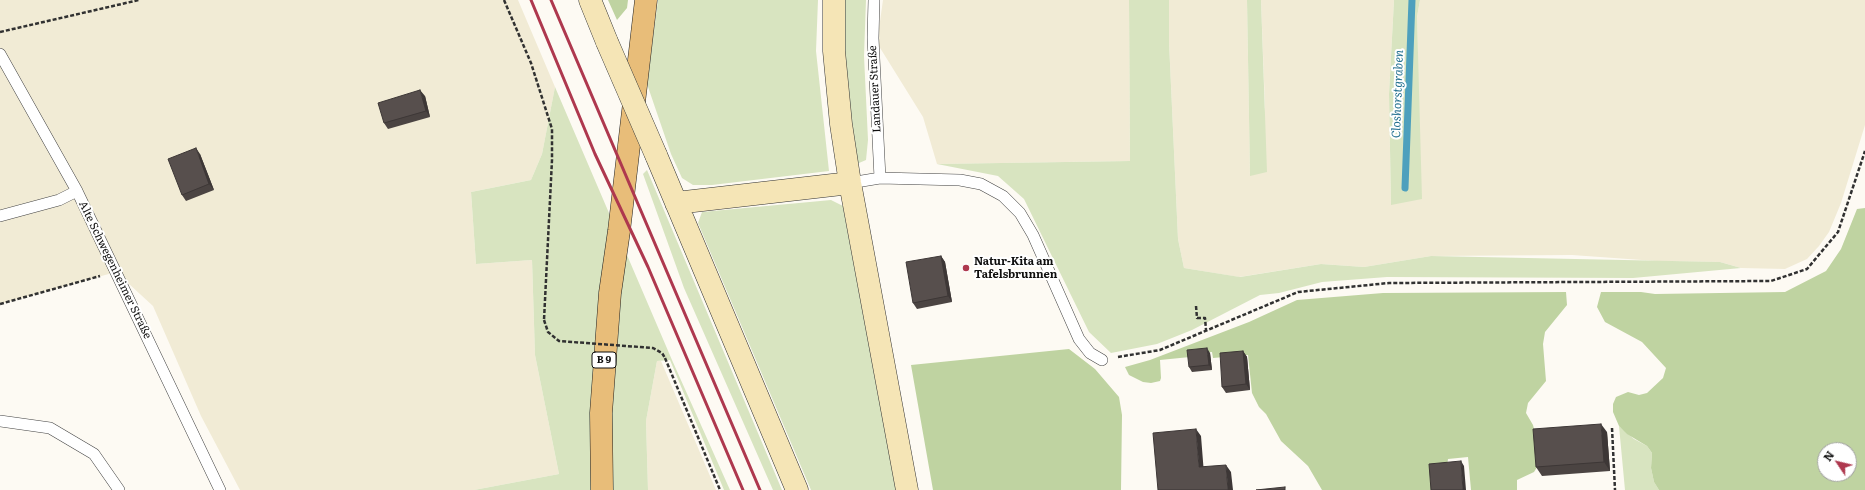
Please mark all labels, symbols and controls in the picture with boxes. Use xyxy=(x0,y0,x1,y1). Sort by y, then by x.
street label: Landauer Straße xyxy=(866,45,884,133)
water label: Closhorstgraben xyxy=(1389,50,1407,138)
street label: Alte Schwegenheimer Straße xyxy=(76,199,154,341)
place label: Natur-Kita am Tafelsbrunnen xyxy=(974,255,1057,281)
marker: Natur-Kita am Tafelsbrunnen xyxy=(961,263,971,273)
road number: B 9 xyxy=(592,352,616,368)
north arrow xyxy=(1817,442,1857,482)
text: N xyxy=(1819,447,1837,464)

